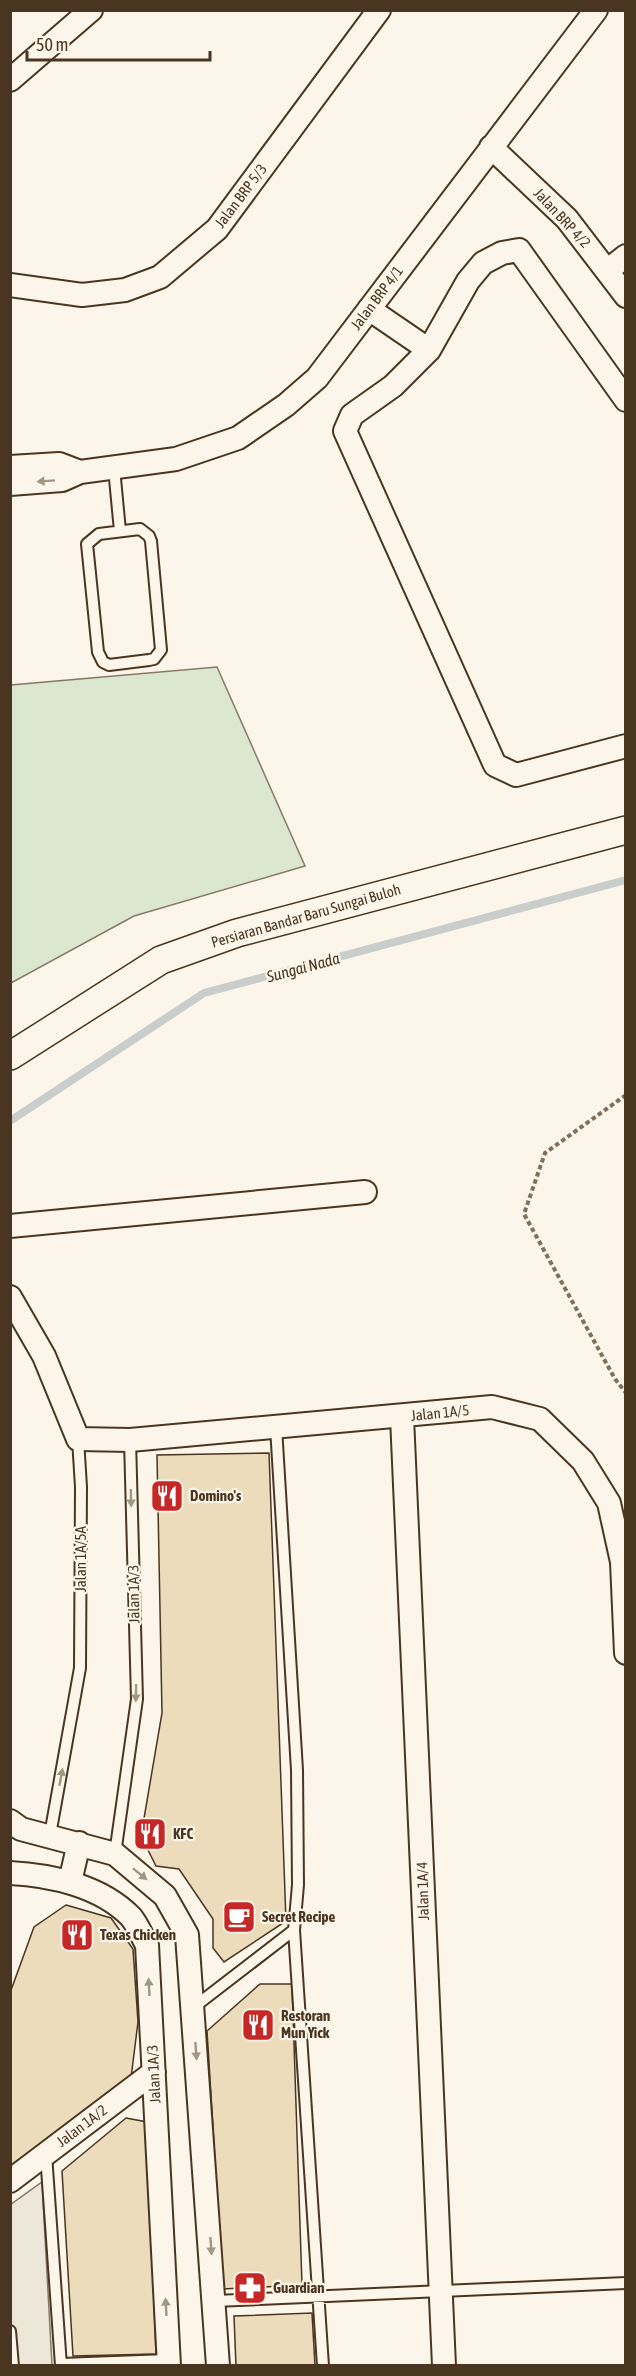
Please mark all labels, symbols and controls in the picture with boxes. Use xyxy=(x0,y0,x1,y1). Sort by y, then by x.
scale bar xyxy=(27,24,210,62)
text: 50 m xyxy=(36,34,68,55)
street label: Jalan BRP 5/3 xyxy=(211,161,270,231)
street label: Jalan BRP 4/2 xyxy=(530,184,594,251)
street label: Jalan BRP 4/1 xyxy=(347,263,406,333)
one-way arrow xyxy=(37,476,56,486)
street label: Persiaran Bandar Baru Sungai Buloh xyxy=(209,880,403,951)
water label: Sungai Nada xyxy=(264,949,342,987)
street label: Jalan 1A/5 xyxy=(410,1401,470,1424)
restaurant icon: Domino's xyxy=(149,1478,185,1514)
place label: Domino's xyxy=(190,1487,242,1504)
one-way arrow xyxy=(127,1488,136,1507)
street label: Jalan 1A/5A xyxy=(72,1525,89,1592)
street label: Jalan 1A/3 xyxy=(124,1565,143,1623)
one-way arrow xyxy=(131,1683,141,1702)
one-way arrow xyxy=(57,1768,66,1787)
restaurant icon: KFC xyxy=(132,1816,168,1852)
place label: KFC xyxy=(173,1825,193,1842)
street label: Jalan 1A/4 xyxy=(413,1861,432,1921)
one-way arrow xyxy=(133,1867,148,1879)
cafe icon: Secret Recipe xyxy=(221,1899,257,1935)
place label: Secret Recipe xyxy=(262,1908,336,1925)
restaurant icon: Texas Chicken xyxy=(59,1917,95,1953)
place label: Texas Chicken xyxy=(100,1926,176,1943)
one-way arrow xyxy=(144,1977,154,1996)
restaurant icon: Restoran Mun Yick xyxy=(240,2007,276,2043)
place label: Restoran Mun Yick xyxy=(281,2007,330,2041)
one-way arrow xyxy=(192,2042,201,2061)
street label: Jalan 1A/3 xyxy=(143,2044,164,2104)
street label: Jalan 1A/2 xyxy=(53,2101,110,2150)
one-way arrow xyxy=(206,2236,216,2255)
pharmacy icon: Guardian xyxy=(232,2270,268,2306)
place label: Guardian xyxy=(273,2279,324,2296)
one-way arrow xyxy=(161,2298,170,2317)

